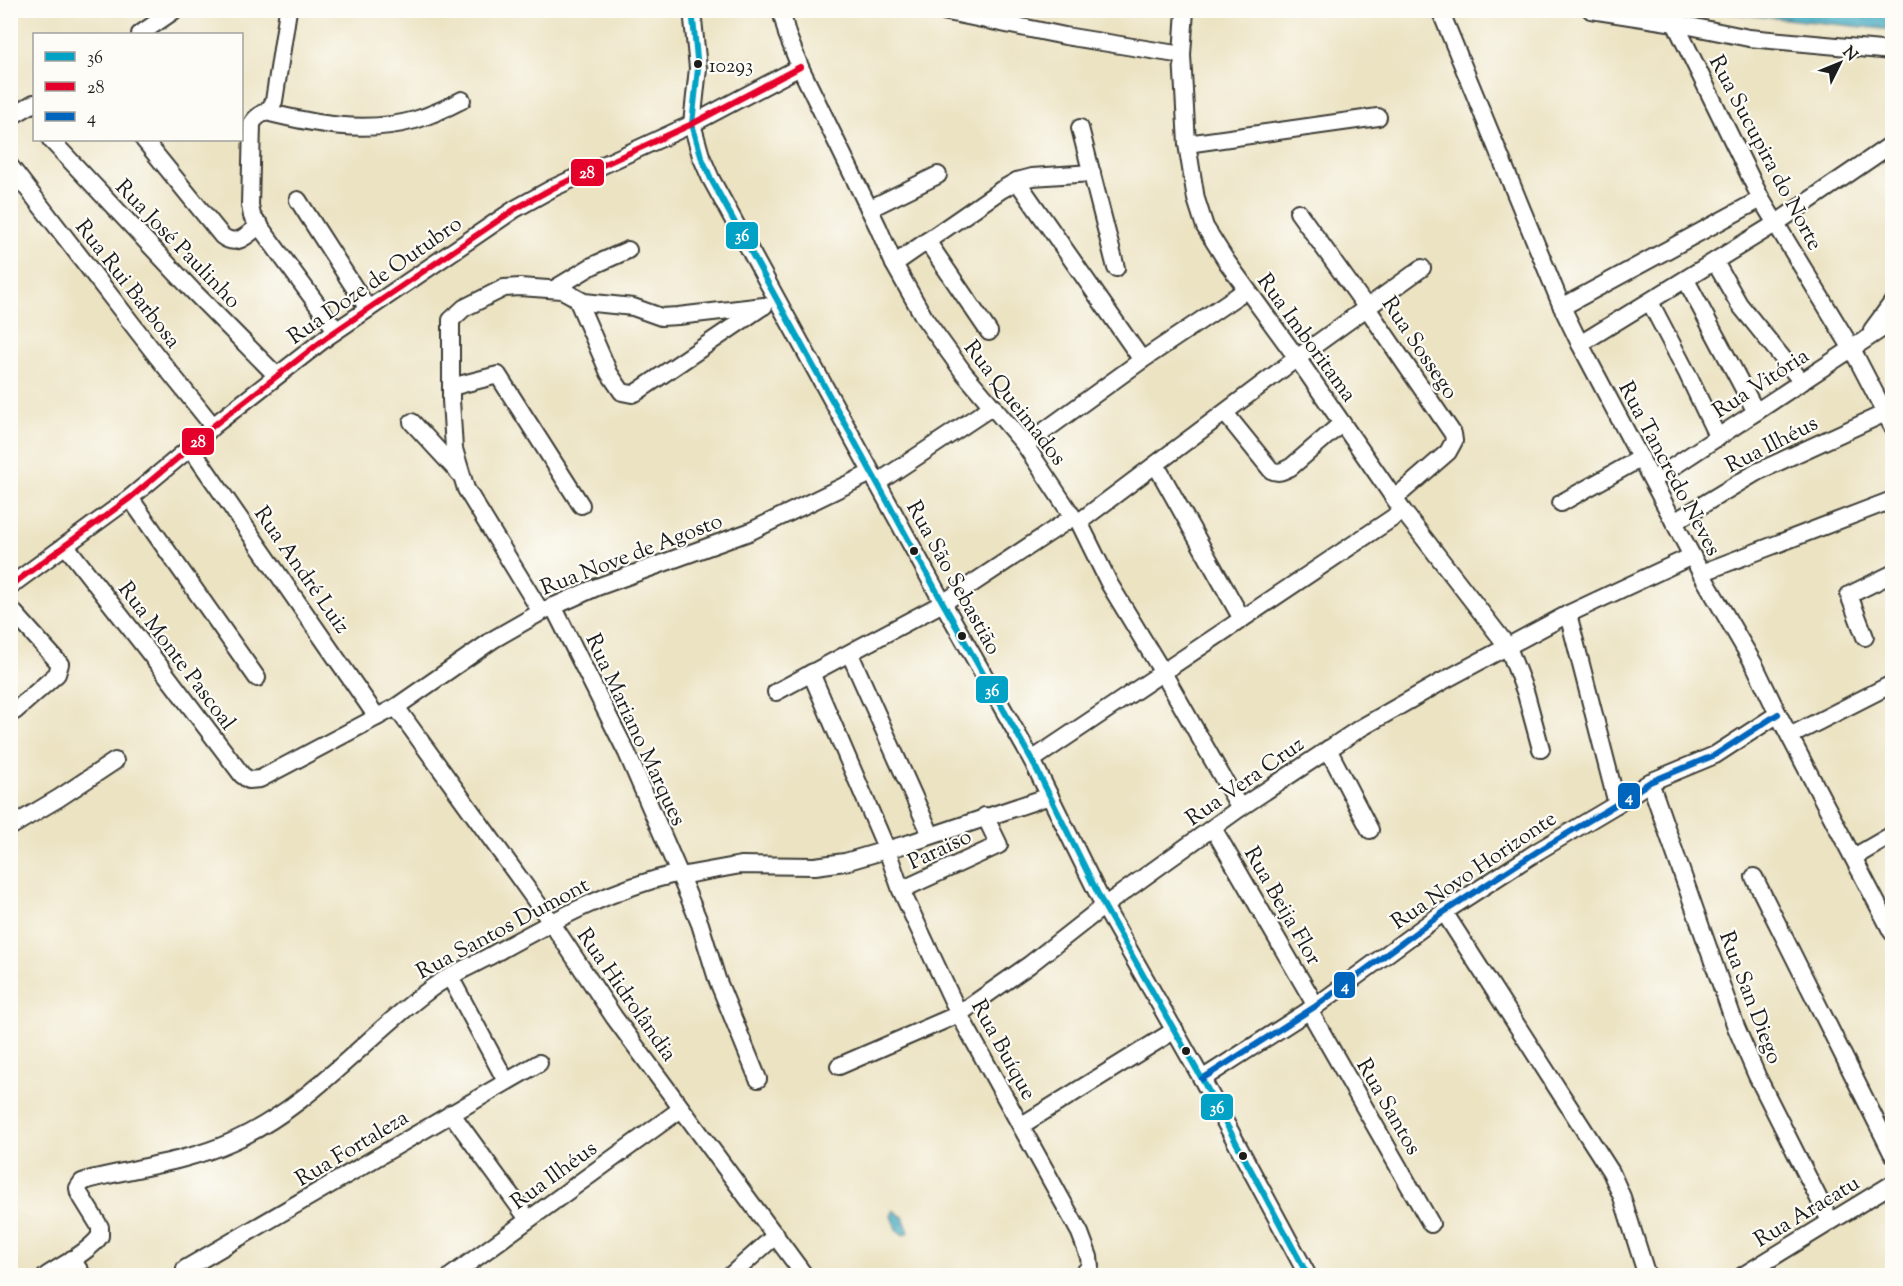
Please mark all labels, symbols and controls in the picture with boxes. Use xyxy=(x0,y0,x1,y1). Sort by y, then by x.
legend xyxy=(33,33,243,141)
north arrow xyxy=(1810,33,1870,93)
text: N xyxy=(1836,42,1862,67)
text: 36 xyxy=(87,46,103,72)
street label: Rua Sucupira do Norte xyxy=(1699,50,1829,257)
place label: 10293 xyxy=(709,53,753,82)
marker: 10293 xyxy=(692,58,704,70)
text: 28 xyxy=(87,76,104,102)
text: 4 xyxy=(87,106,96,132)
line badge: 28 xyxy=(570,158,605,187)
text: 28 xyxy=(579,163,595,186)
street label: Rua José Paulinho xyxy=(106,173,247,317)
street label: Rua Doze de Outubro xyxy=(282,209,469,354)
street label: Rua Rui Barbosa xyxy=(66,214,187,356)
line badge: 36 xyxy=(725,221,759,250)
text: 36 xyxy=(735,226,749,249)
street label: Rua Imboritama xyxy=(1248,268,1363,410)
street label: Rua Sossego xyxy=(1372,291,1465,407)
street label: Rua Queimados xyxy=(954,334,1073,473)
street label: Rua Vitória xyxy=(1707,341,1816,428)
street label: Rua Tancredo Neves xyxy=(1609,376,1728,562)
street label: Rua Ilhéus xyxy=(1720,409,1824,483)
line badge: 28 xyxy=(181,427,215,456)
text: 28 xyxy=(190,432,206,455)
street label: Rua São Sebastião xyxy=(897,496,1008,661)
street label: Rua André Luiz xyxy=(245,500,356,641)
street label: Rua Nove de Agosto xyxy=(536,506,728,605)
unlabelled marker xyxy=(908,545,920,557)
street label: Rua Monte Pascoal xyxy=(109,576,242,738)
street label: Rua Mariano Marques xyxy=(576,629,693,832)
unlabelled marker xyxy=(956,630,968,642)
line badge: 36 xyxy=(975,675,1009,704)
text: 36 xyxy=(985,681,999,704)
street label: Rua Vera Cruz xyxy=(1180,730,1312,835)
line badge: 4 xyxy=(1617,782,1641,810)
text: 4 xyxy=(1624,787,1633,810)
street label: Rua Novo Horizonte xyxy=(1385,804,1564,939)
street label: Paraiso xyxy=(903,822,978,879)
street label: Rua Beija Flor xyxy=(1234,841,1328,972)
street label: Rua Santos Dumont xyxy=(411,870,596,989)
street label: Rua Hidrolândia xyxy=(568,922,684,1069)
street label: Rua San Diego xyxy=(1709,927,1789,1069)
line badge: 4 xyxy=(1333,971,1356,999)
text: 4 xyxy=(1340,976,1349,999)
street label: Rua Buíque xyxy=(962,994,1043,1106)
unlabelled marker xyxy=(1180,1045,1192,1057)
street label: Rua Santos xyxy=(1347,1053,1428,1162)
line badge: 36 xyxy=(1200,1093,1234,1121)
text: 36 xyxy=(1210,1098,1224,1121)
street label: Rua Fortaleza xyxy=(290,1103,415,1196)
street label: Rua Ilhéus xyxy=(505,1134,605,1219)
unlabelled marker xyxy=(1237,1150,1249,1162)
street label: Rua Aracatu xyxy=(1749,1168,1867,1257)

